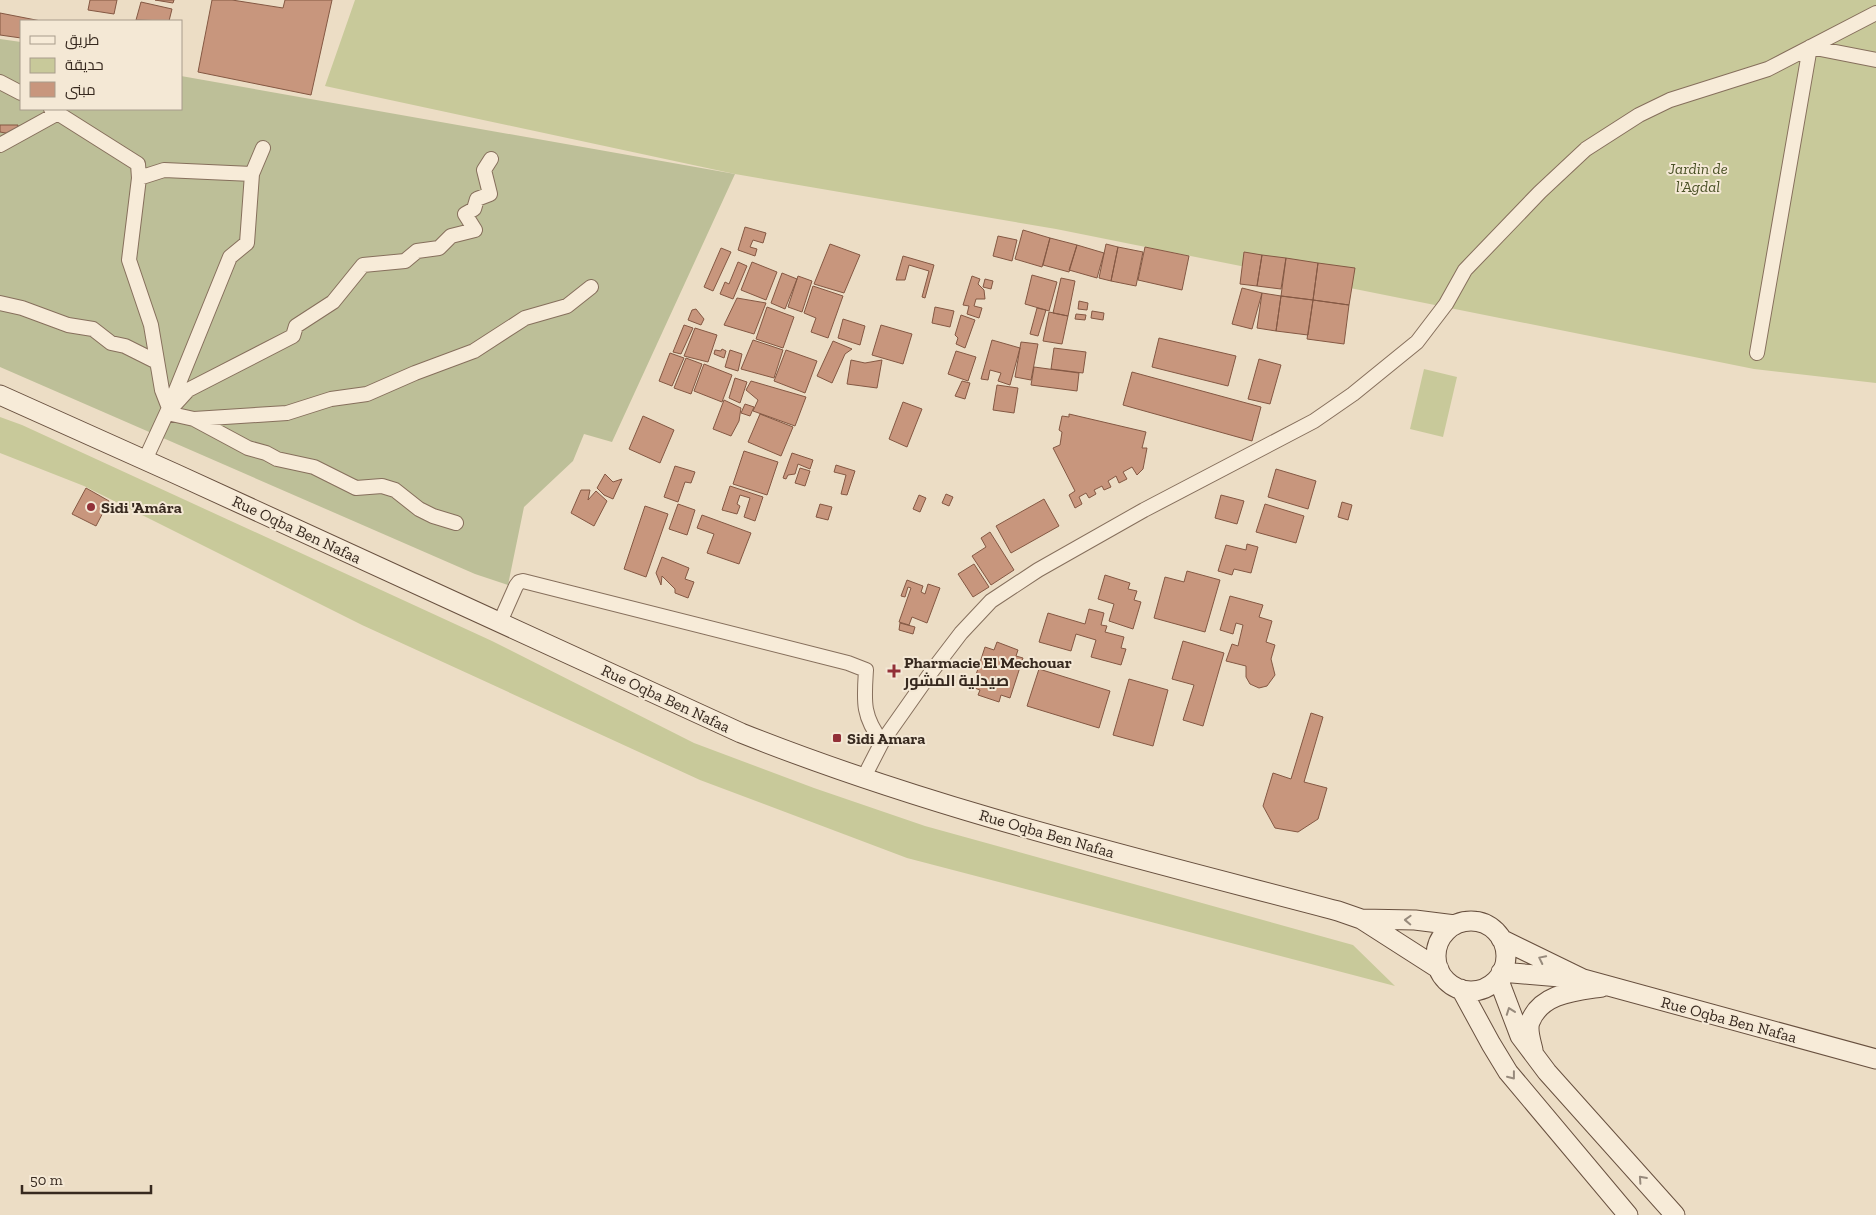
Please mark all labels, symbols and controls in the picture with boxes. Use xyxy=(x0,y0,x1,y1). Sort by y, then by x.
legend xyxy=(20,20,182,110)
text: طريق xyxy=(65,31,99,50)
text: حديقة xyxy=(65,56,104,74)
text: مبنى xyxy=(65,81,96,100)
park label: Jardin de l'Agdal xyxy=(1667,159,1728,196)
street label: Rue Oqba Ben Nafaa xyxy=(229,491,364,568)
place label: Sidi 'Amâra xyxy=(101,498,182,517)
marker: Sidi 'Amâra xyxy=(85,501,97,513)
place label: Pharmacie El Mechouar صيدلية المشور xyxy=(903,653,1072,690)
street label: Rue Oqba Ben Nafaa xyxy=(598,660,733,737)
marker: Pharmacie El Mechouar صيدلية المشور xyxy=(888,665,900,677)
place label: Sidi Amara xyxy=(847,729,925,748)
marker: Sidi Amara xyxy=(831,732,843,744)
street label: Rue Oqba Ben Nafaa xyxy=(977,805,1117,862)
one-way arrow xyxy=(1404,915,1412,926)
one-way arrow xyxy=(1538,955,1547,965)
street label: Rue Oqba Ben Nafaa xyxy=(1659,992,1799,1047)
one-way arrow xyxy=(1506,1007,1516,1016)
one-way arrow xyxy=(1506,1070,1515,1080)
scale bar xyxy=(22,1162,151,1194)
text: 50 m xyxy=(30,1171,63,1189)
one-way arrow xyxy=(1639,1175,1648,1184)

